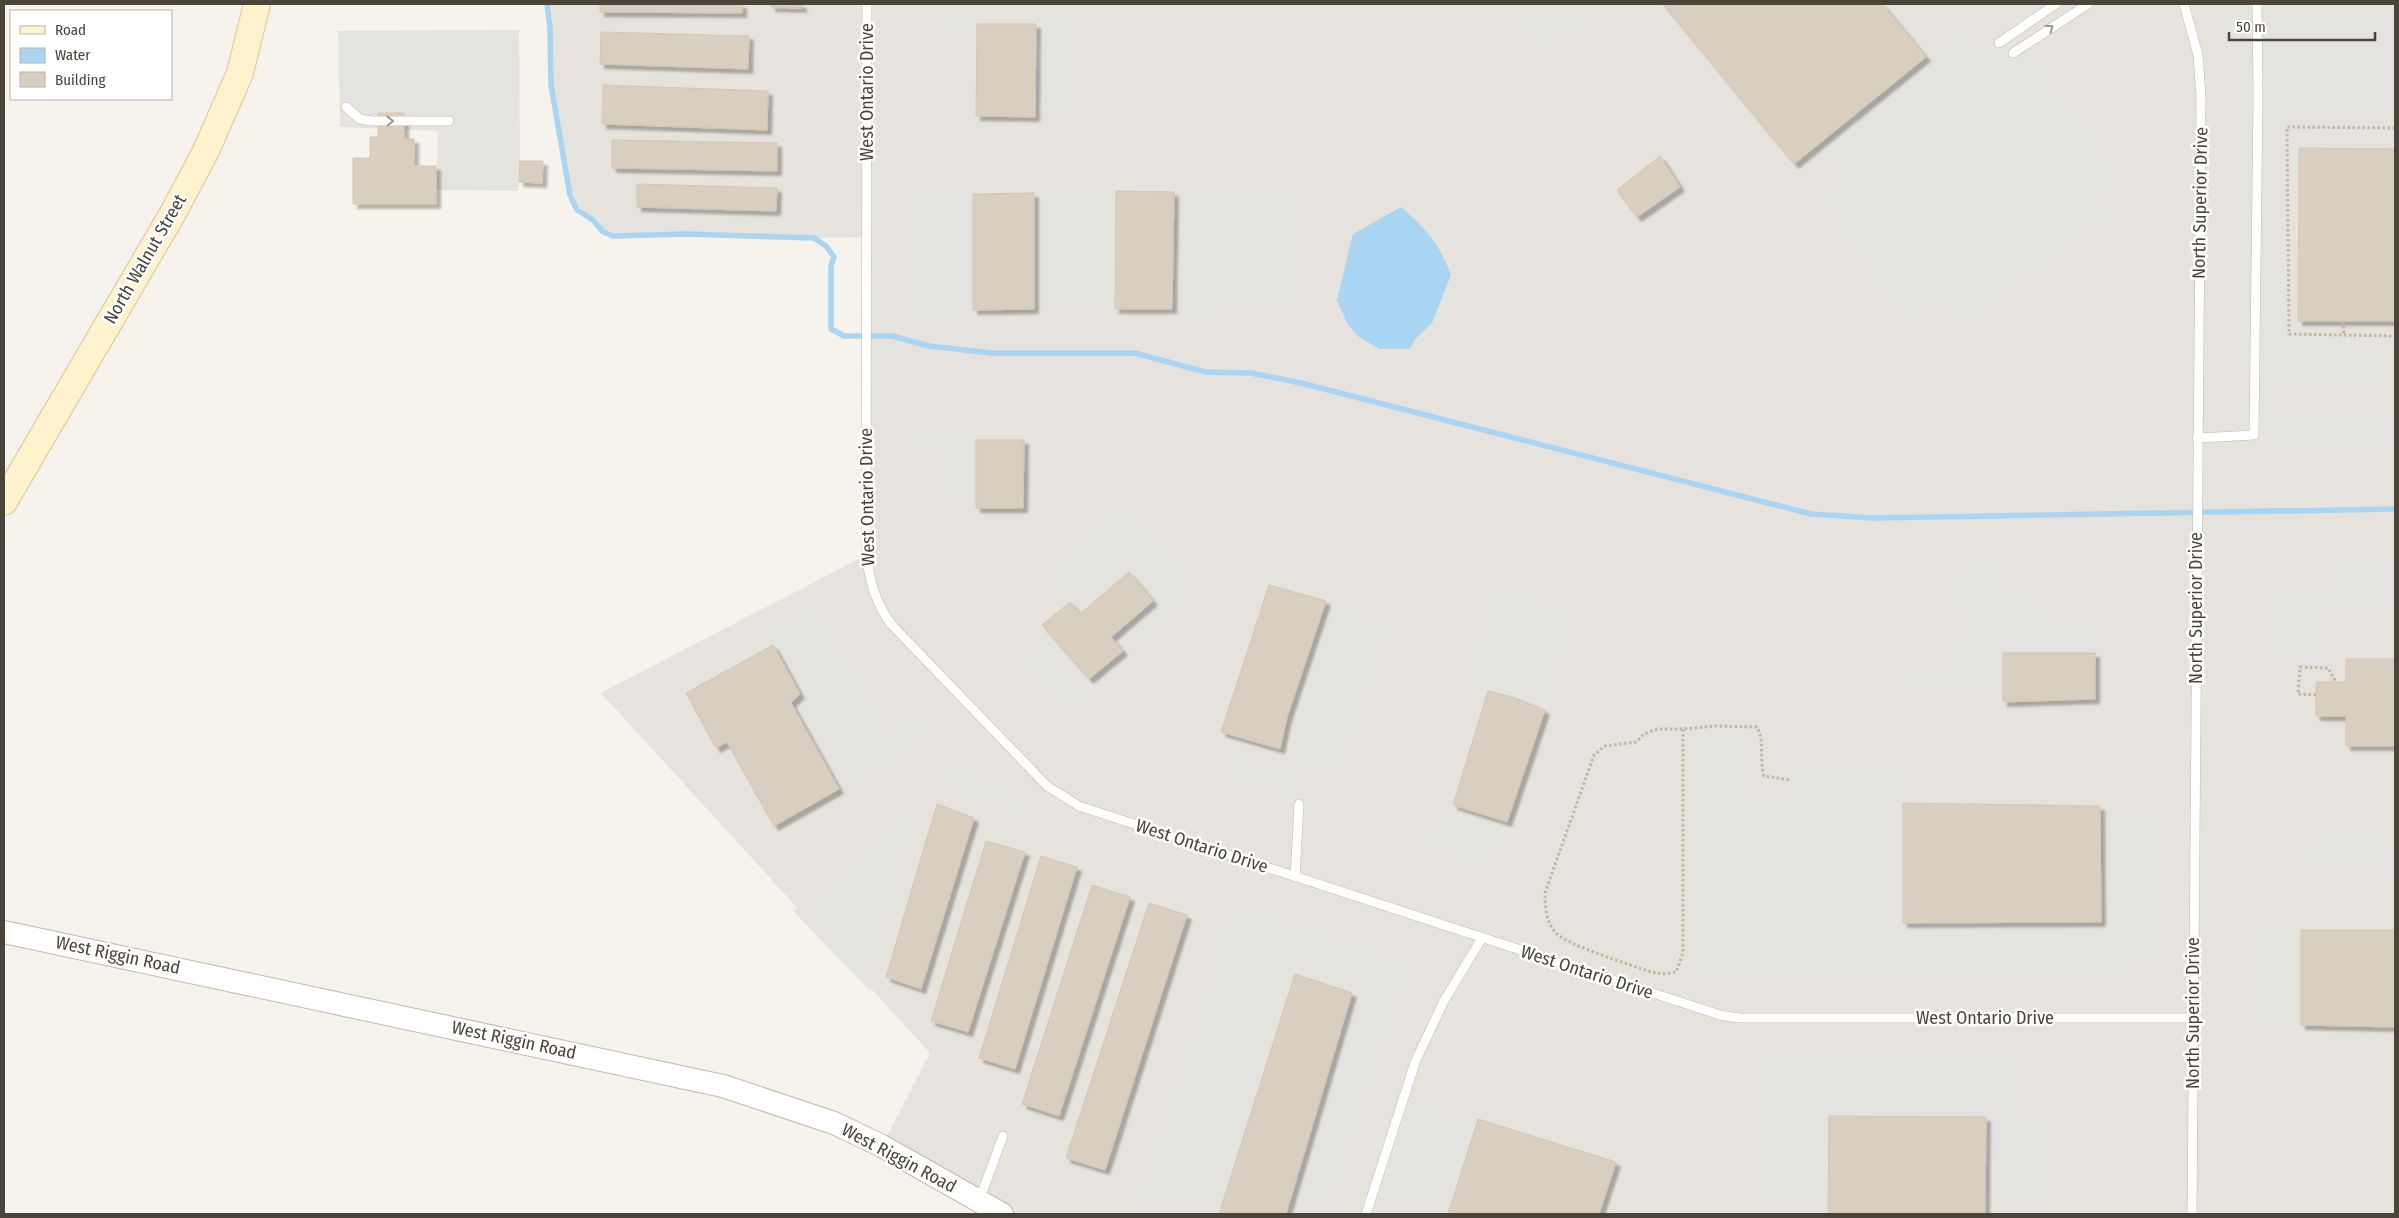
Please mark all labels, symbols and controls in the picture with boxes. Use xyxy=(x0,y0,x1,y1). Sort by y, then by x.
legend xyxy=(10,10,172,100)
scale bar xyxy=(2229,10,2375,42)
text: 50 m xyxy=(2236,18,2266,36)
text: Road xyxy=(55,21,86,39)
street label: West Ontario Drive xyxy=(856,23,878,161)
one-way arrow xyxy=(2044,25,2054,34)
text: Water xyxy=(55,46,91,64)
text: Building xyxy=(55,71,106,89)
one-way arrow xyxy=(386,116,394,126)
street label: North Superior Drive xyxy=(2188,127,2212,279)
street label: North Walnut Street xyxy=(99,190,191,328)
street label: West Ontario Drive xyxy=(855,428,879,566)
street label: North Superior Drive xyxy=(2185,532,2207,684)
street label: West Ontario Drive xyxy=(1133,814,1271,878)
street label: West Riggin Road xyxy=(54,931,182,979)
street label: North Superior Drive xyxy=(2182,937,2204,1089)
street label: West Ontario Drive xyxy=(1518,940,1656,1004)
street label: West Ontario Drive xyxy=(1916,1007,2054,1029)
street label: West Riggin Road xyxy=(450,1016,578,1064)
street label: West Riggin Road xyxy=(838,1119,960,1197)

